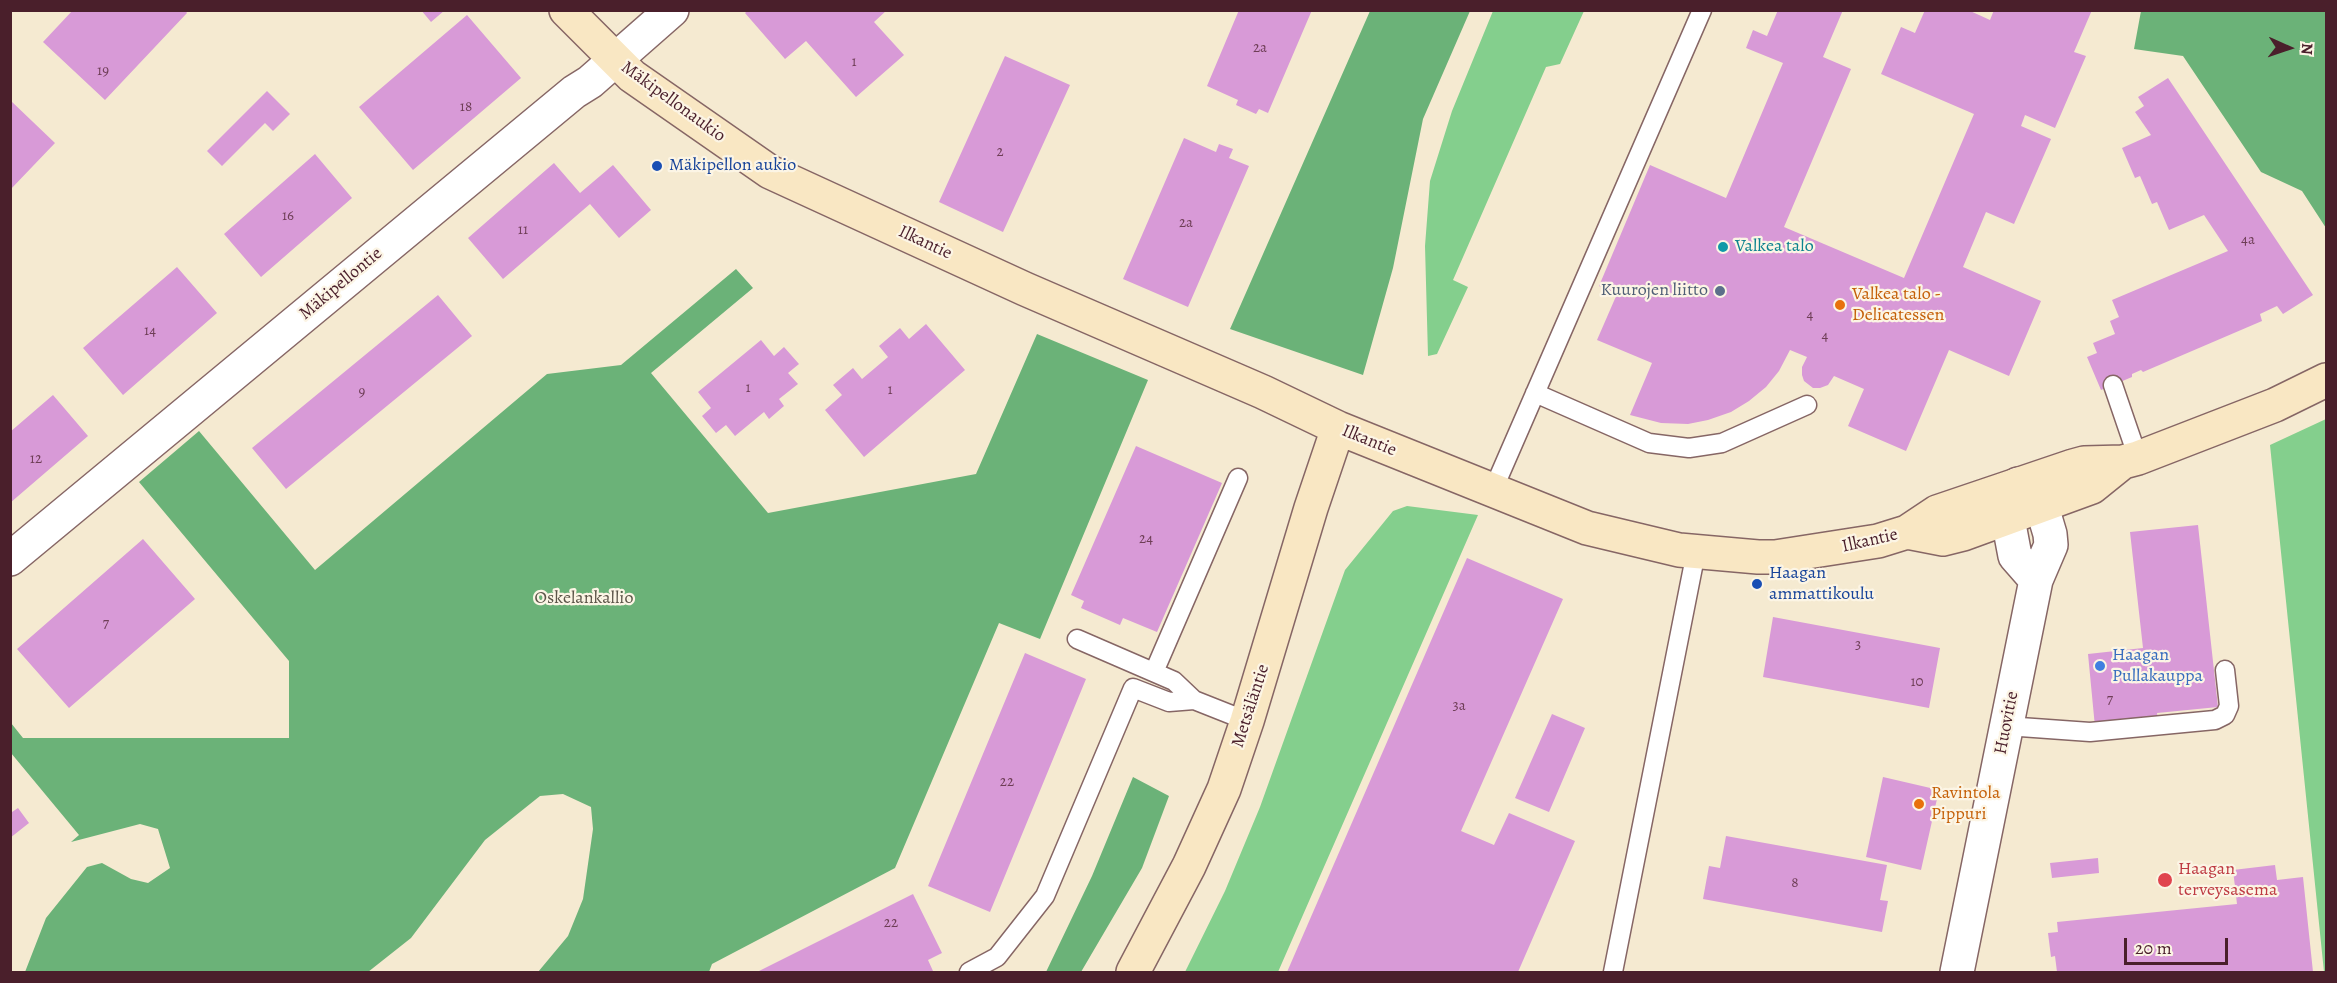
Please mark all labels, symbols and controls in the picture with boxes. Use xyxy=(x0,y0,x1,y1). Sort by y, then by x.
north arrow xyxy=(2259,18,2319,78)
house number: 2a xyxy=(1253,39,1267,57)
text: N xyxy=(2296,43,2318,55)
house number: 1 xyxy=(851,53,857,71)
street label: Mäkipellonaukio xyxy=(617,57,729,147)
house number: 19 xyxy=(97,62,109,80)
house number: 18 xyxy=(460,98,472,116)
house number: 2 xyxy=(996,143,1004,161)
place label: Mäkipellon aukio xyxy=(669,155,796,177)
marker: Mäkipellon aukio xyxy=(650,159,664,173)
house number: 16 xyxy=(282,207,294,225)
house number: 2a xyxy=(1179,214,1193,232)
house number: 11 xyxy=(518,221,528,239)
street label: Ilkantie xyxy=(895,221,955,265)
house number: 4a xyxy=(2241,231,2255,249)
place label: Valkea talo xyxy=(1735,236,1814,258)
marker: Valkea talo xyxy=(1716,240,1730,254)
street label: Mäkipellontie xyxy=(295,243,387,325)
place label: Kuurojen liitto xyxy=(1601,280,1708,302)
marker: Kuurojen liitto xyxy=(1713,284,1727,298)
place label: Valkea talo - Delicatessen xyxy=(1852,284,1944,326)
marker: Valkea talo - Delicatessen xyxy=(1833,298,1847,312)
house number: 4 xyxy=(1807,306,1813,324)
house number: 14 xyxy=(144,322,156,340)
house number: 4 xyxy=(1822,327,1828,345)
house number: 1 xyxy=(745,379,751,397)
house number: 1 xyxy=(887,381,893,399)
house number: 9 xyxy=(359,383,365,401)
street label: Ilkantie xyxy=(1339,420,1399,462)
house number: 12 xyxy=(30,450,42,468)
street label: Ilkantie xyxy=(1840,524,1900,558)
house number: 24 xyxy=(1139,530,1153,548)
place label: Haagan ammattikoulu xyxy=(1769,563,1874,606)
marker: Haagan ammattikoulu xyxy=(1750,577,1764,591)
park label: Oskelankallio xyxy=(535,588,633,610)
house number: 7 xyxy=(103,615,109,633)
house number: 3 xyxy=(1855,636,1861,654)
place label: Haagan Pullakauppa xyxy=(2112,645,2203,688)
marker: Haagan Pullakauppa xyxy=(2093,659,2107,673)
street label: Metsäläntie xyxy=(1227,662,1275,750)
house number: 10 xyxy=(1910,673,1924,691)
street label: Huovitie xyxy=(1990,689,2024,757)
house number: 7 xyxy=(2107,691,2113,709)
house number: 3a xyxy=(1452,697,1466,715)
house number: 22 xyxy=(1000,773,1014,791)
place label: Ravintola Pippuri xyxy=(1931,783,2000,826)
marker: Ravintola Pippuri xyxy=(1912,797,1926,811)
place label: Haagan terveysasema xyxy=(2178,859,2277,902)
marker: Haagan terveysasema xyxy=(2156,871,2174,889)
house number: 8 xyxy=(1791,874,1799,892)
house number: 22 xyxy=(884,914,898,932)
scale bar xyxy=(2127,926,2230,964)
text: 20 m xyxy=(2135,936,2172,960)

